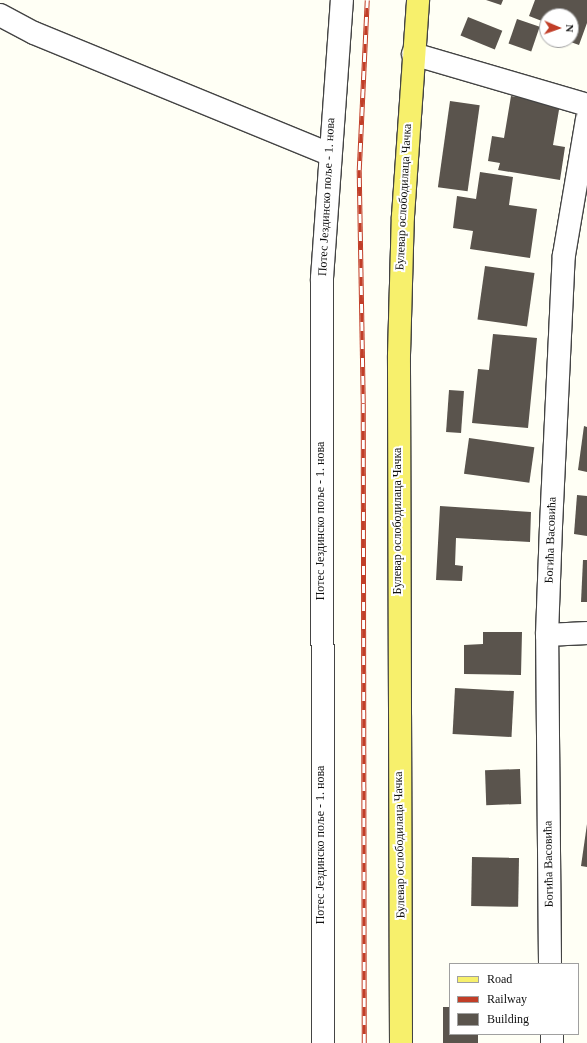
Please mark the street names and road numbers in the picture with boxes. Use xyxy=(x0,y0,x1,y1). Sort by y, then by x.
street label: Потес Јездинско поље - 1. нова xyxy=(316,117,338,277)
street label: Булевар ослободилаца Чачка xyxy=(393,123,415,271)
street label: Потес Јездинско поље - 1. нова xyxy=(314,442,328,600)
street label: Булевар ослободилаца Чачка xyxy=(391,448,405,594)
street label: Богића Васовића xyxy=(542,496,560,584)
street label: Потес Јездинско поље - 1. нова xyxy=(314,766,328,924)
street label: Булевар ослободилаца Чачка xyxy=(392,771,408,919)
street label: Богића Васовића xyxy=(541,821,557,907)

